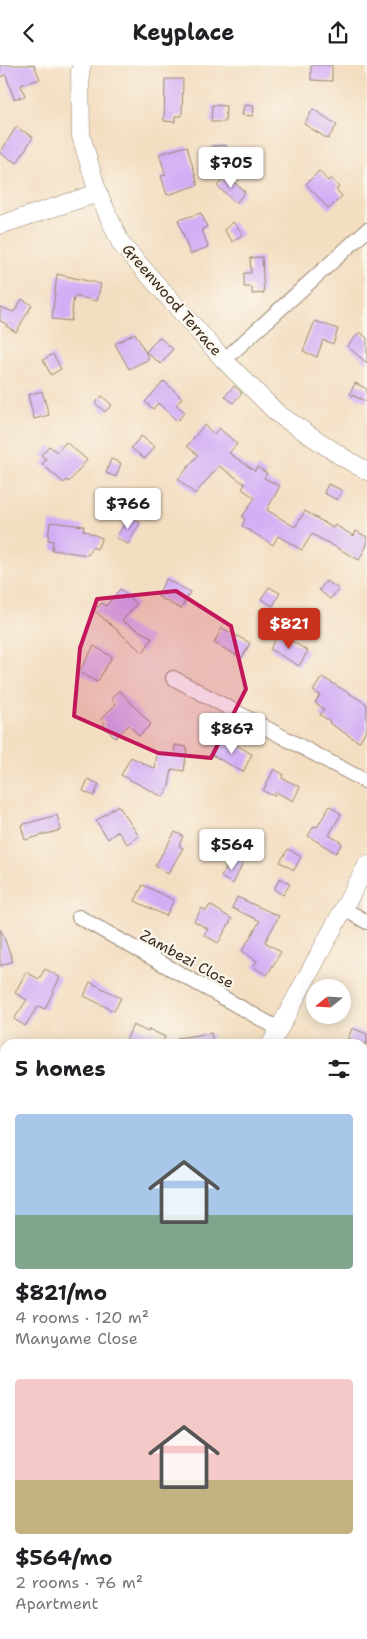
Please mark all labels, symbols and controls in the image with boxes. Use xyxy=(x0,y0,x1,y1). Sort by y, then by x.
text: Keyplace xyxy=(133,18,234,47)
icon: back xyxy=(15,19,43,47)
icon: share xyxy=(324,19,352,47)
pin: $705 xyxy=(201,147,261,189)
text: $705 xyxy=(210,152,252,173)
street label: Greenwood Terrace xyxy=(118,240,226,360)
pin: $766 xyxy=(98,487,158,530)
text: $766 xyxy=(106,493,150,514)
pin: $821 xyxy=(259,607,319,650)
text: $821 xyxy=(269,613,309,634)
pin: $867 xyxy=(202,713,262,755)
text: $867 xyxy=(210,718,254,739)
pin: $564 xyxy=(202,829,262,871)
text: $564 xyxy=(210,834,254,855)
street label: Zambezi Close xyxy=(137,925,237,993)
north arrow xyxy=(306,979,351,1024)
map controls xyxy=(306,979,351,1024)
text: 5 homes xyxy=(15,1055,106,1083)
icon: filters xyxy=(325,1055,353,1083)
icon: home xyxy=(139,1147,229,1237)
text: $821/mo xyxy=(15,1279,107,1307)
text: 4 rooms · 120 m² xyxy=(15,1307,149,1328)
text: Manyame Close xyxy=(15,1328,138,1349)
icon: home xyxy=(139,1412,229,1502)
text: $564/mo xyxy=(15,1544,112,1572)
text: 2 rooms · 76 m² xyxy=(15,1572,143,1593)
text: Apartment xyxy=(15,1593,98,1614)

